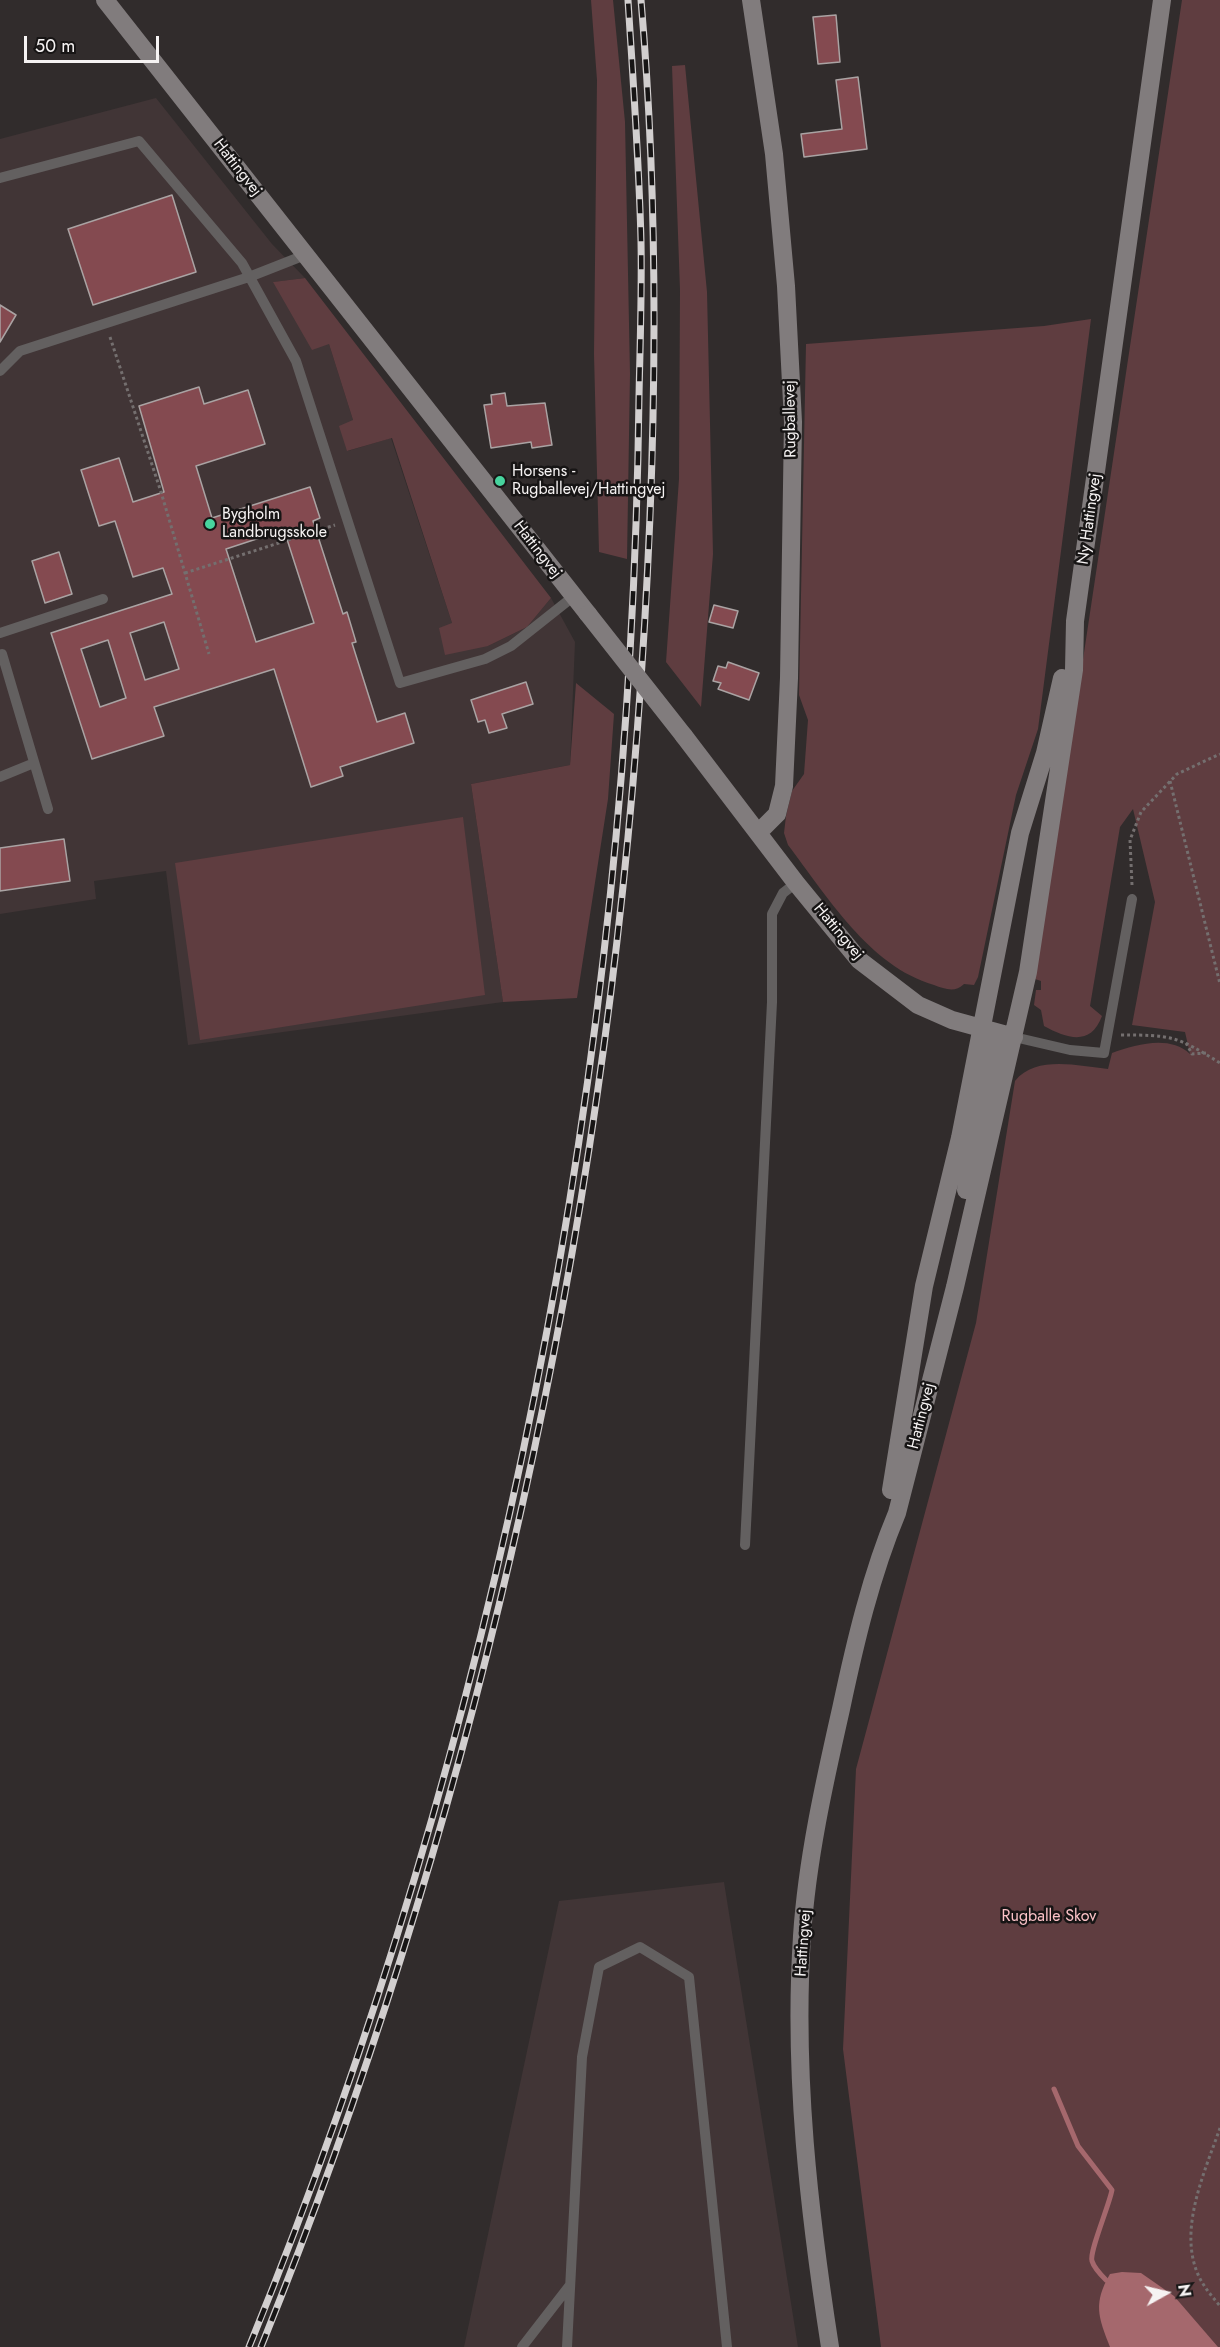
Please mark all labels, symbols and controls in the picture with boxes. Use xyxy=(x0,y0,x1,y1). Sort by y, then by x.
scale bar xyxy=(27,24,162,62)
text: 50 m xyxy=(35,33,75,59)
street label: Hattingvej xyxy=(209,135,265,201)
street label: Rugballevej xyxy=(781,380,801,458)
place label: Horsens - Rugballevej/Hattingvej xyxy=(512,462,665,500)
street label: Ny Hattingvej xyxy=(1074,472,1106,566)
marker: Horsens - Rugballevej/Hattingvej xyxy=(493,474,507,488)
place label: Bygholm Landbrugsskole xyxy=(222,505,327,543)
marker: Bygholm Landbrugsskole xyxy=(203,517,217,531)
street label: Hattingvej xyxy=(509,517,565,583)
street label: Hattingvej xyxy=(809,900,867,964)
street label: Hattingvej xyxy=(905,1381,939,1451)
park label: Rugballe Skov xyxy=(1002,1907,1096,1927)
street label: Hattingvej xyxy=(792,1909,816,1977)
north arrow xyxy=(1136,2263,1196,2323)
text: N xyxy=(1172,2283,1197,2298)

